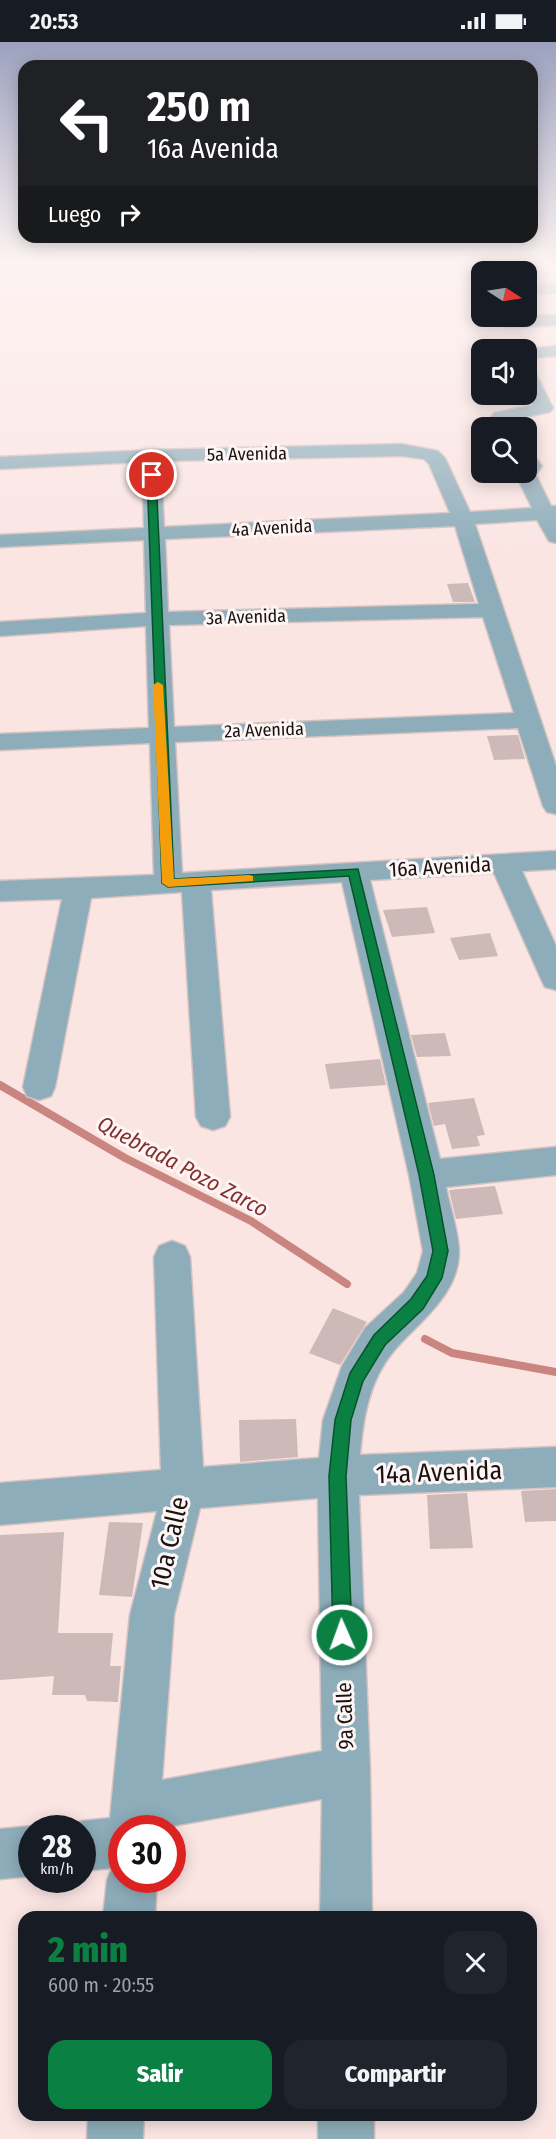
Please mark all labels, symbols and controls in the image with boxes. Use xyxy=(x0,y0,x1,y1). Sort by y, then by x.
text: 20:53 xyxy=(30,8,78,35)
text: 250 m xyxy=(147,82,251,132)
icon: left xyxy=(48,84,126,162)
text: 16a Avenida xyxy=(147,133,279,165)
icon: right xyxy=(113,198,146,231)
text: Luego xyxy=(48,201,101,228)
north arrow xyxy=(471,261,537,327)
map controls xyxy=(471,261,537,483)
button: sound xyxy=(471,339,537,405)
button: search xyxy=(471,417,537,483)
street label: 5a Avenida xyxy=(207,442,287,466)
pin xyxy=(126,449,177,500)
icon: arrive xyxy=(135,458,168,491)
street label: 4a Avenida xyxy=(231,515,313,541)
street label: 3a Avenida xyxy=(206,605,287,629)
street label: 2a Avenida xyxy=(224,718,304,742)
street label: 16a Avenida xyxy=(388,851,492,883)
water label: Quebrada Pozo Zarco xyxy=(93,1110,273,1223)
street label: 14a Avenida xyxy=(375,1455,503,1490)
street label: 10a Calle xyxy=(144,1494,195,1593)
position arrow xyxy=(310,1603,374,1667)
street label: 9a Calle xyxy=(331,1682,359,1750)
speed limit sign: 30 xyxy=(108,1815,186,1893)
text: 28 xyxy=(42,1829,72,1865)
text: km/h xyxy=(40,1860,74,1878)
text: 2 min xyxy=(48,1928,128,1972)
button: close xyxy=(444,1931,507,1994)
text: 600 m · 20:55 xyxy=(48,1973,154,1997)
button: Salir xyxy=(48,2040,272,2109)
button: Compartir xyxy=(284,2040,507,2109)

